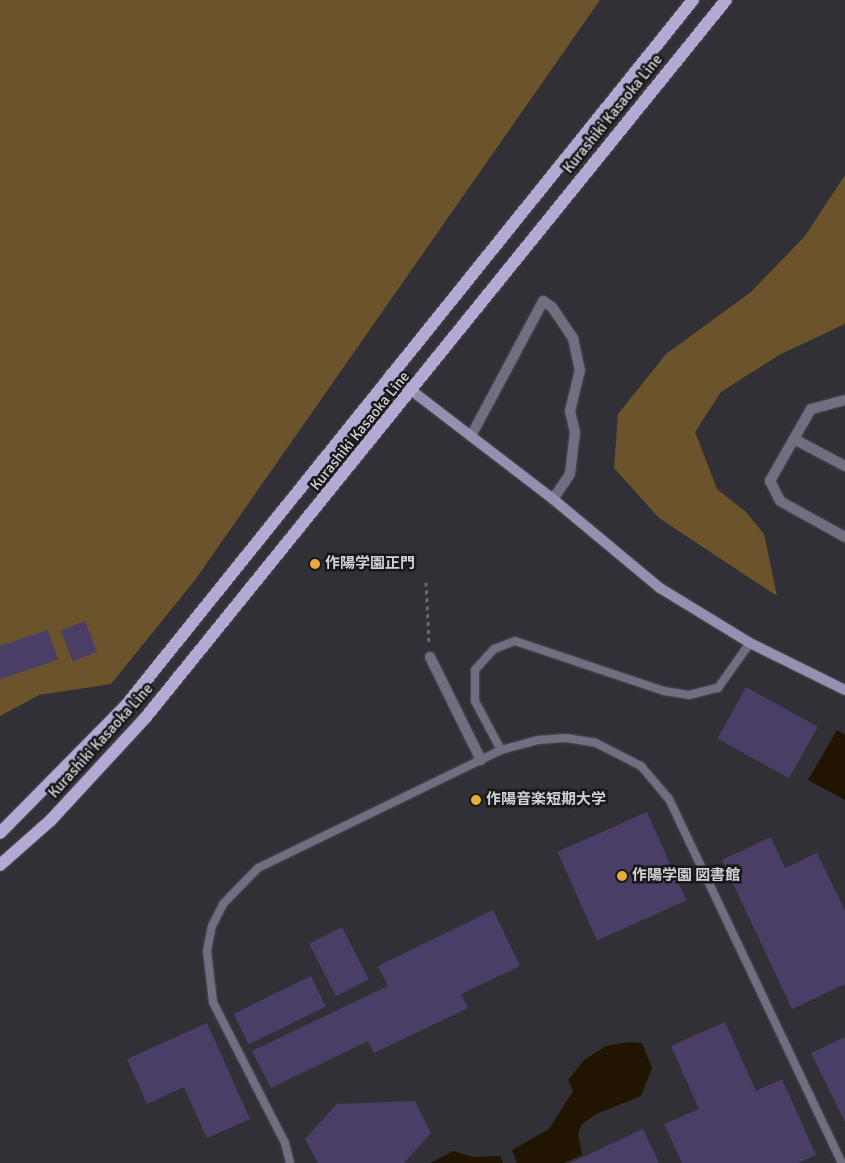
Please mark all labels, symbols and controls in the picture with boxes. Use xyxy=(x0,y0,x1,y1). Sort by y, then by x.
street label: Kurashiki Kasaoka Line xyxy=(560,51,666,177)
street label: Kurashiki Kasaoka Line xyxy=(307,368,413,494)
place label: 作陽学園正門 xyxy=(325,555,415,573)
marker: 作陽学園正門 xyxy=(309,558,321,570)
street label: Kurashiki Kasaoka Line xyxy=(45,680,157,802)
place label: 作陽音楽短期大学 xyxy=(486,791,606,809)
marker: 作陽音楽短期大学 xyxy=(470,794,482,806)
place label: 作陽学園 図書館 xyxy=(632,867,740,885)
marker: 作陽学園 図書館 xyxy=(616,870,628,882)

